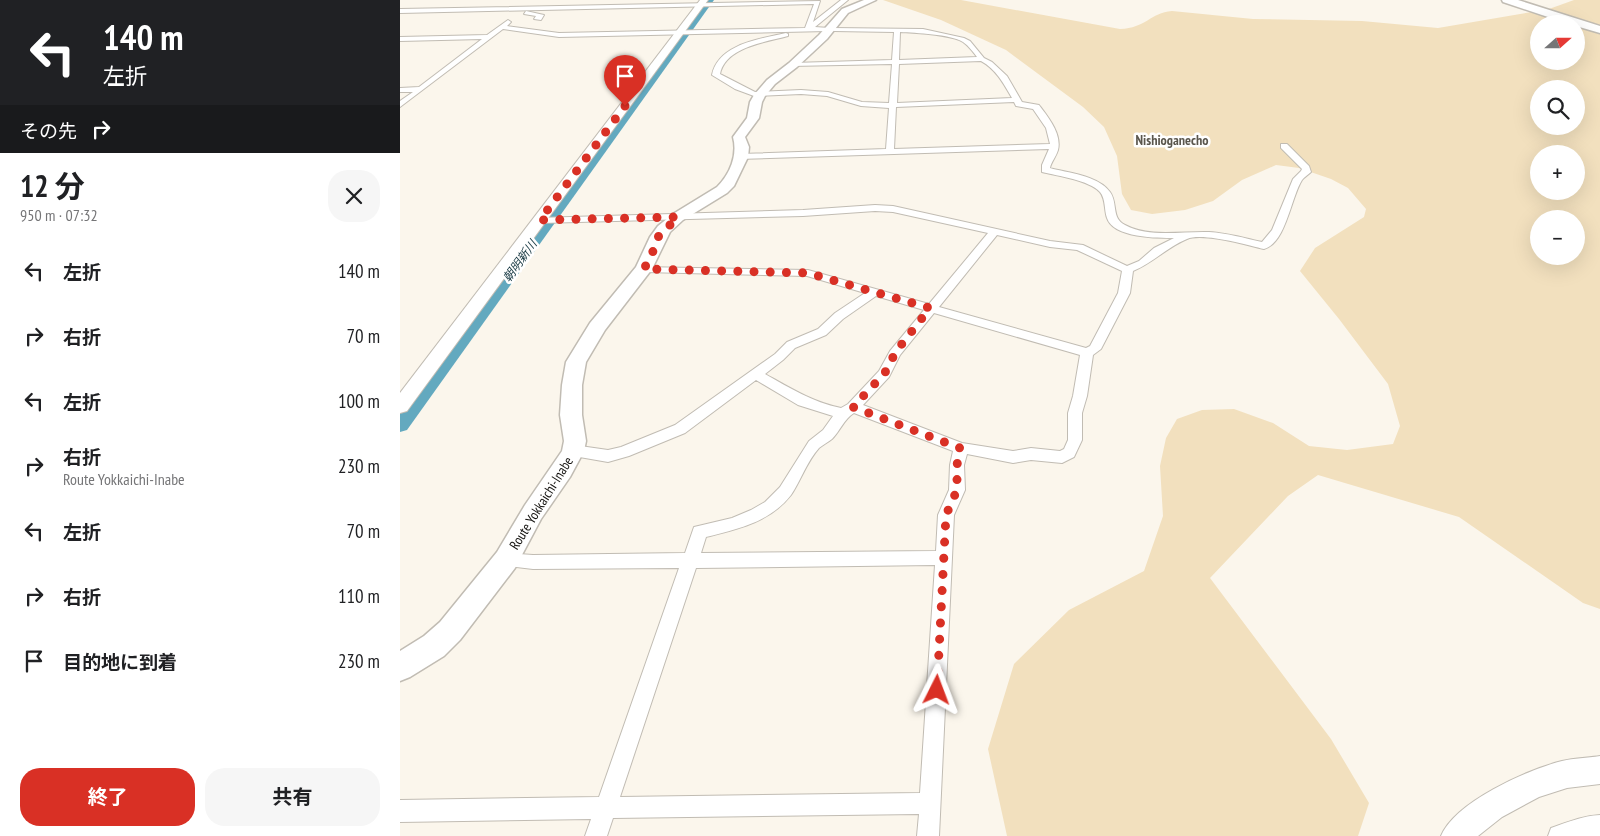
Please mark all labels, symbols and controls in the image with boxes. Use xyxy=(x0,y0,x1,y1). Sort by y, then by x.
text: 140 m xyxy=(103,14,184,60)
north arrow xyxy=(1530,15,1585,70)
map controls xyxy=(1530,15,1585,265)
icon: left xyxy=(20,20,85,85)
pin xyxy=(604,55,646,106)
text: 左折 xyxy=(103,62,147,90)
icon: arrive xyxy=(611,62,639,90)
button: search xyxy=(1530,80,1585,135)
icon: right xyxy=(87,115,115,143)
text: その先 xyxy=(20,119,77,143)
district label: Nishioganecho xyxy=(1136,131,1208,149)
button: + xyxy=(1530,145,1585,200)
text: 12 分 xyxy=(20,166,85,205)
button: close xyxy=(328,170,380,222)
text: 950 m · 07:32 xyxy=(20,205,98,225)
button: − xyxy=(1530,210,1585,265)
water label: 朝明新川 xyxy=(499,235,541,285)
icon: left xyxy=(20,257,48,285)
text: 140 m xyxy=(338,259,380,283)
text: 左折 xyxy=(63,260,101,284)
icon: right xyxy=(20,322,48,350)
text: 70 m xyxy=(347,324,380,348)
text: 右折 xyxy=(63,325,101,349)
icon: left xyxy=(20,387,48,415)
text: 100 m xyxy=(338,389,380,413)
text: 左折 xyxy=(63,390,101,414)
text: 右折 xyxy=(63,445,101,469)
icon: right xyxy=(20,452,48,480)
street label: Route Yokkaichi-Inabe xyxy=(505,453,577,553)
text: 230 m xyxy=(338,454,380,478)
text: Route Yokkaichi-Inabe xyxy=(63,469,185,489)
icon: left xyxy=(20,517,48,545)
text: 70 m xyxy=(347,519,380,543)
text: 左折 xyxy=(63,520,101,544)
icon: right xyxy=(20,582,48,610)
text: 110 m xyxy=(338,584,380,608)
text: 右折 xyxy=(63,585,101,609)
icon: arrive xyxy=(20,647,48,675)
text: 230 m xyxy=(338,649,380,673)
text: 目的地に到着 xyxy=(63,650,177,674)
position arrow xyxy=(910,663,962,715)
button: 終了 xyxy=(20,768,195,826)
button: 共有 xyxy=(205,768,380,826)

